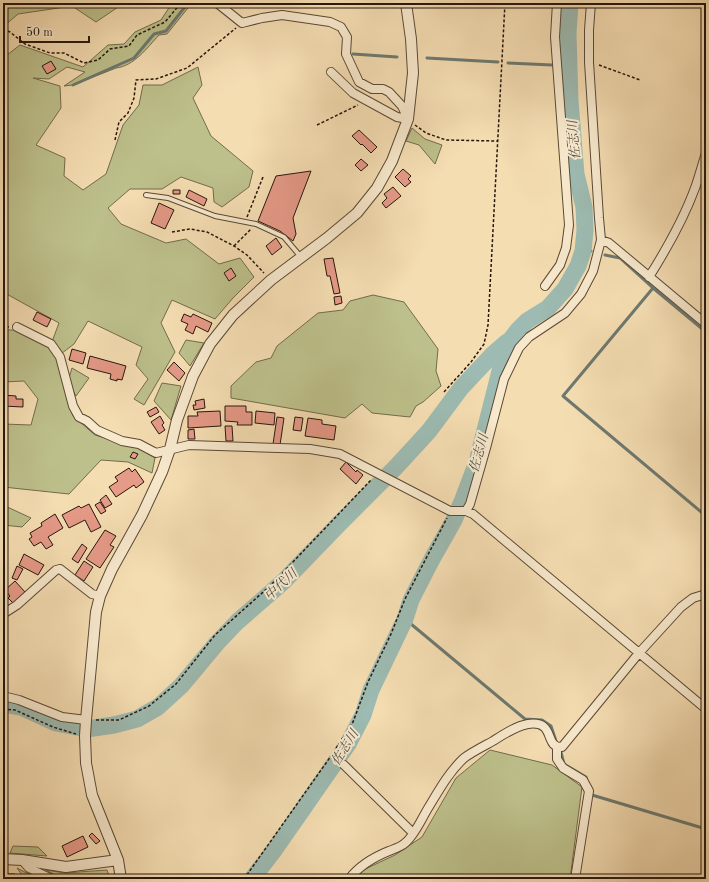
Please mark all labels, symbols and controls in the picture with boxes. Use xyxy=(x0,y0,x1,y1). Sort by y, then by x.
scale bar xyxy=(20,18,89,44)
text: 50 m xyxy=(26,26,53,39)
water label: 佐志川 xyxy=(565,118,583,160)
water label: 佐志川 xyxy=(467,431,492,474)
water label: 中代川 xyxy=(262,565,301,603)
water label: 佐志川 xyxy=(329,726,362,768)

